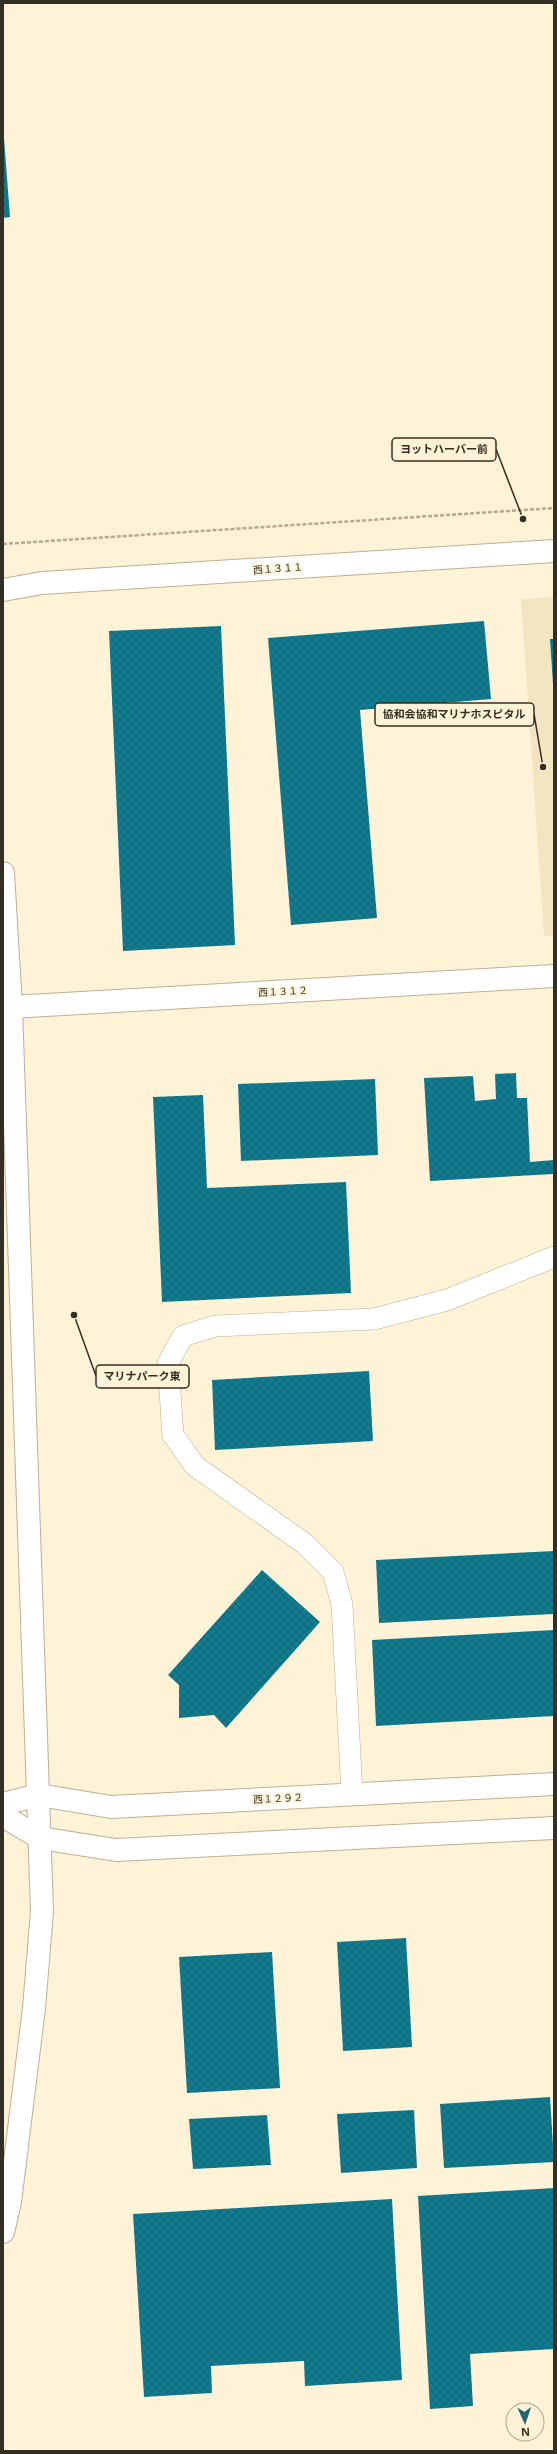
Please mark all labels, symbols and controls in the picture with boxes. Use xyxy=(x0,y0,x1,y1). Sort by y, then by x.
callout: ヨットハーバー前 xyxy=(392,438,496,461)
text: ヨットハーバー前 xyxy=(400,441,488,456)
street label: 西１３１１ xyxy=(253,559,303,577)
callout: 協和会協和マリナホスピタル xyxy=(375,703,534,726)
text: 協和会協和マリナホスピタル xyxy=(383,706,526,721)
street label: 西１３１２ xyxy=(258,983,308,999)
callout: マリナパーク東 xyxy=(96,1365,189,1388)
text: マリナパーク東 xyxy=(104,1368,181,1383)
street label: 西１２９２ xyxy=(253,1790,303,1806)
north arrow xyxy=(505,2402,545,2442)
text: N xyxy=(521,2425,530,2440)

